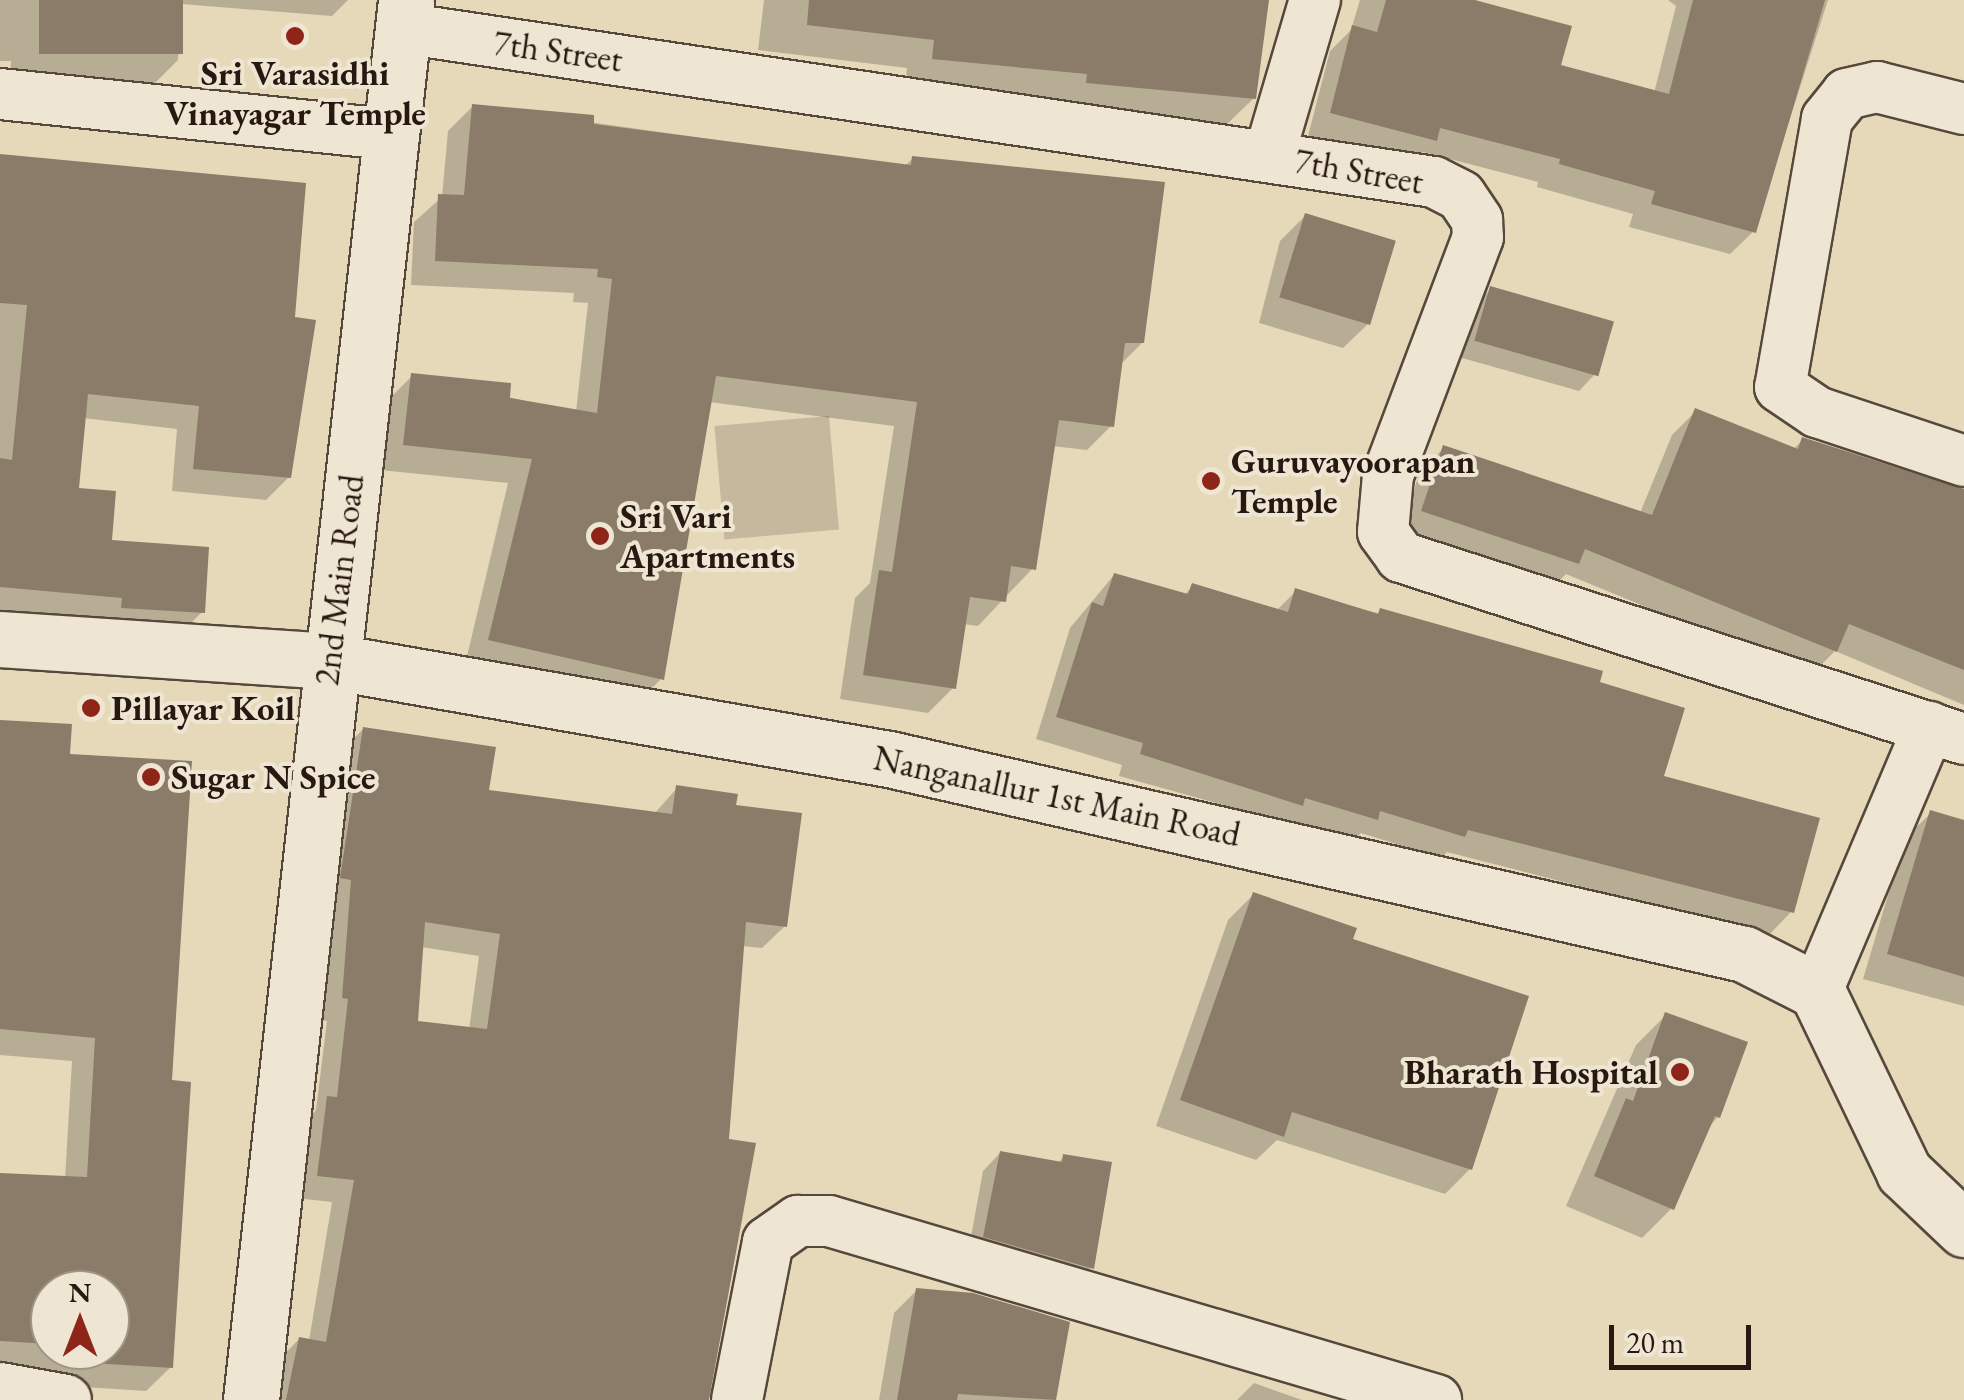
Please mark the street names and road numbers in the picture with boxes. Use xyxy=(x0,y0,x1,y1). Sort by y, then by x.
street label: 7th Street xyxy=(491,21,625,81)
street label: 7th Street xyxy=(1291,139,1427,203)
street label: 2nd Main Road xyxy=(305,472,373,688)
street label: Nanganallur 1st Main Road xyxy=(870,737,1244,855)

